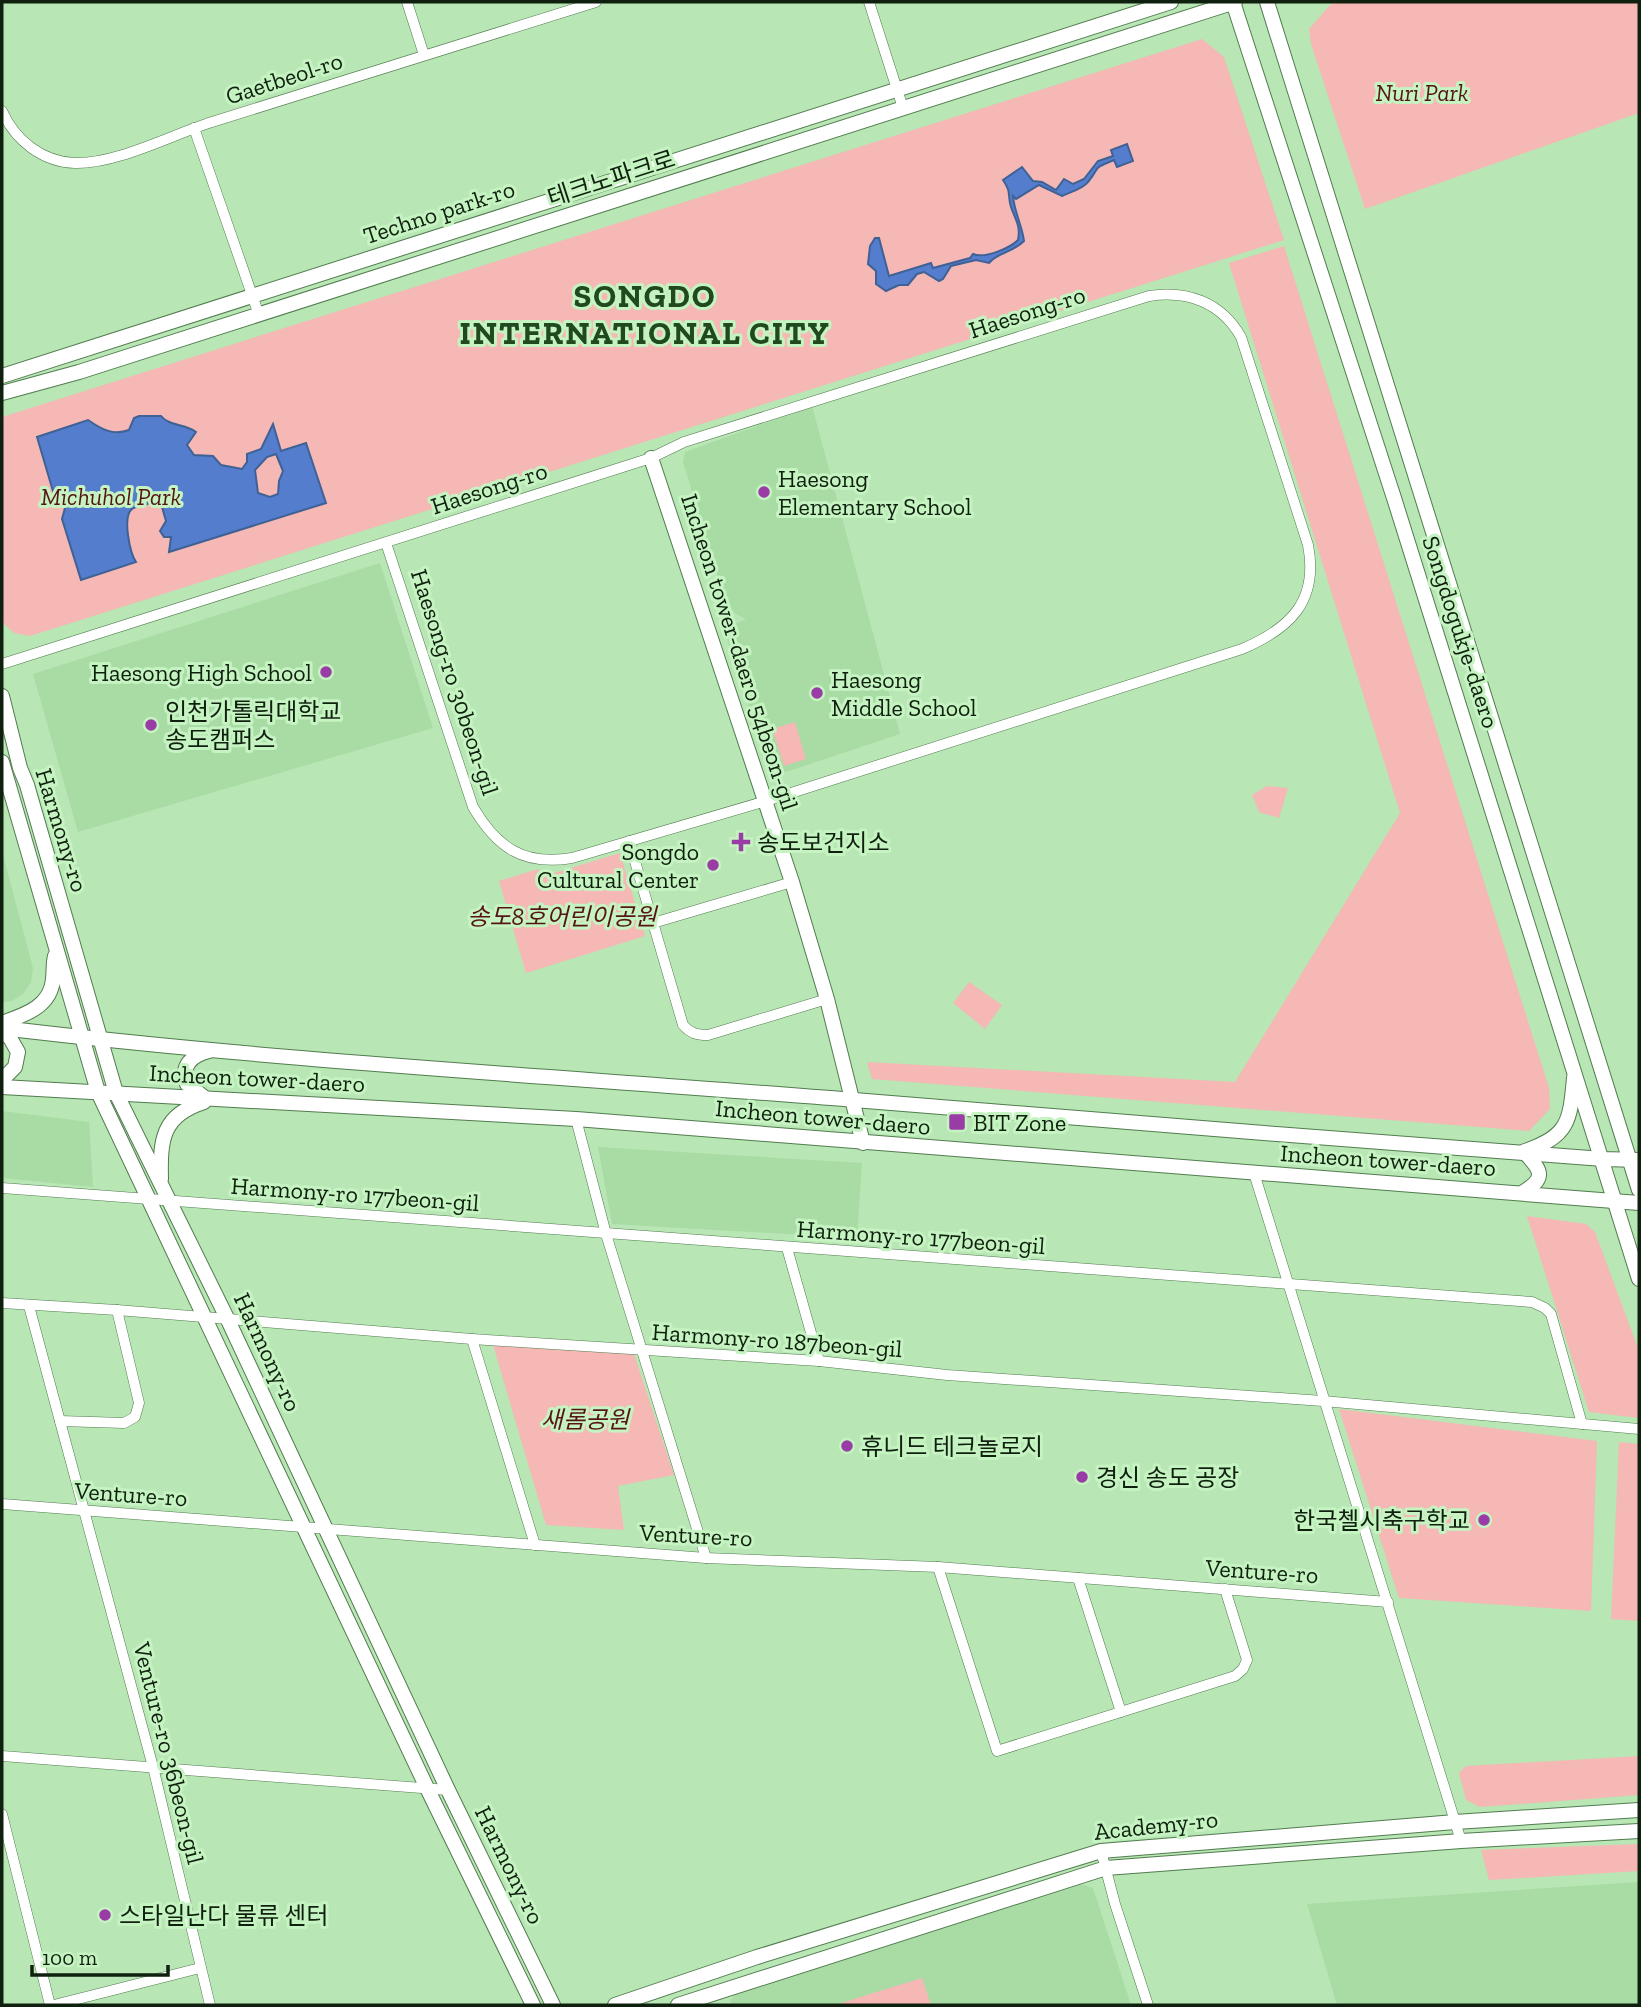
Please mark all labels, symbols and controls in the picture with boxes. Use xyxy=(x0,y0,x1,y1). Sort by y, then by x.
street label: Gaetbeol-ro xyxy=(222,45,346,111)
park label: Nuri Park xyxy=(1375,78,1469,107)
street label: 테크노파크로 xyxy=(544,144,678,212)
street label: Techno park-ro xyxy=(360,174,518,250)
district label: SONGDO INTERNATIONAL CITY xyxy=(459,277,831,352)
street label: Haesong-ro xyxy=(965,280,1089,344)
street label: Haesong-ro xyxy=(427,456,551,520)
place label: Haesong Elementary School xyxy=(778,464,972,521)
park label: Michuhol Park xyxy=(41,482,181,511)
marker: Haesong Elementary School xyxy=(756,484,772,500)
street label: Incheon tower-daero 54beon-gil xyxy=(675,490,805,814)
street label: Songdogukje-daero xyxy=(1416,532,1506,732)
street label: Haesong-ro 30beon-gil xyxy=(405,565,505,799)
place label: Haesong High School xyxy=(91,658,312,687)
marker: Haesong High School xyxy=(318,664,334,680)
place label: Haesong Middle School xyxy=(831,665,977,722)
marker: Haesong Middle School xyxy=(809,685,825,701)
place label: 인천가톨릭대학교 송도캠퍼스 xyxy=(165,697,342,754)
marker: 인천가톨릭대학교 송도캠퍼스 xyxy=(143,717,159,733)
street label: Harmony-ro xyxy=(29,765,95,895)
place label: 송도보건지소 xyxy=(757,828,889,857)
marker: 송도보건지소 xyxy=(731,832,751,852)
place label: Songdo Cultural Center xyxy=(537,837,699,894)
marker: Songdo Cultural Center xyxy=(705,857,721,873)
park label: 송도8호어린이공원 xyxy=(467,902,659,931)
street label: Incheon tower-daero xyxy=(148,1058,366,1098)
street label: Incheon tower-daero xyxy=(714,1093,932,1141)
place label: BIT Zone xyxy=(973,1108,1066,1137)
marker: BIT Zone xyxy=(947,1112,967,1132)
street label: Incheon tower-daero xyxy=(1279,1138,1497,1182)
street label: Harmony-ro 177beon-gil xyxy=(230,1171,480,1217)
street label: Harmony-ro 177beon-gil xyxy=(796,1214,1046,1260)
street label: Harmony-ro xyxy=(228,1288,308,1416)
street label: Harmony-ro 187beon-gil xyxy=(651,1317,903,1363)
park label: 새롬공원 xyxy=(541,1405,631,1434)
place label: 휴니드 테크놀로지 xyxy=(861,1432,1043,1461)
marker: 휴니드 테크놀로지 xyxy=(839,1438,855,1454)
place label: 경신 송도 공장 xyxy=(1096,1463,1239,1492)
marker: 경신 송도 공장 xyxy=(1074,1469,1090,1485)
street label: Venture-ro xyxy=(73,1476,188,1512)
place label: 한국첼시축구학교 xyxy=(1293,1506,1470,1535)
marker: 한국첼시축구학교 xyxy=(1476,1512,1492,1528)
street label: Venture-ro xyxy=(638,1518,753,1552)
street label: Venture-ro xyxy=(1204,1553,1319,1589)
street label: Venture-ro 36beon-gil xyxy=(127,1638,211,1867)
street label: Harmony-ro xyxy=(469,1801,551,1929)
street label: Academy-ro xyxy=(1093,1804,1219,1846)
place label: 스타일난다 물류 센터 xyxy=(119,1901,329,1930)
marker: 스타일난다 물류 센터 xyxy=(97,1907,113,1923)
scale bar xyxy=(32,1934,168,1978)
text: 100 m xyxy=(42,1945,97,1970)

